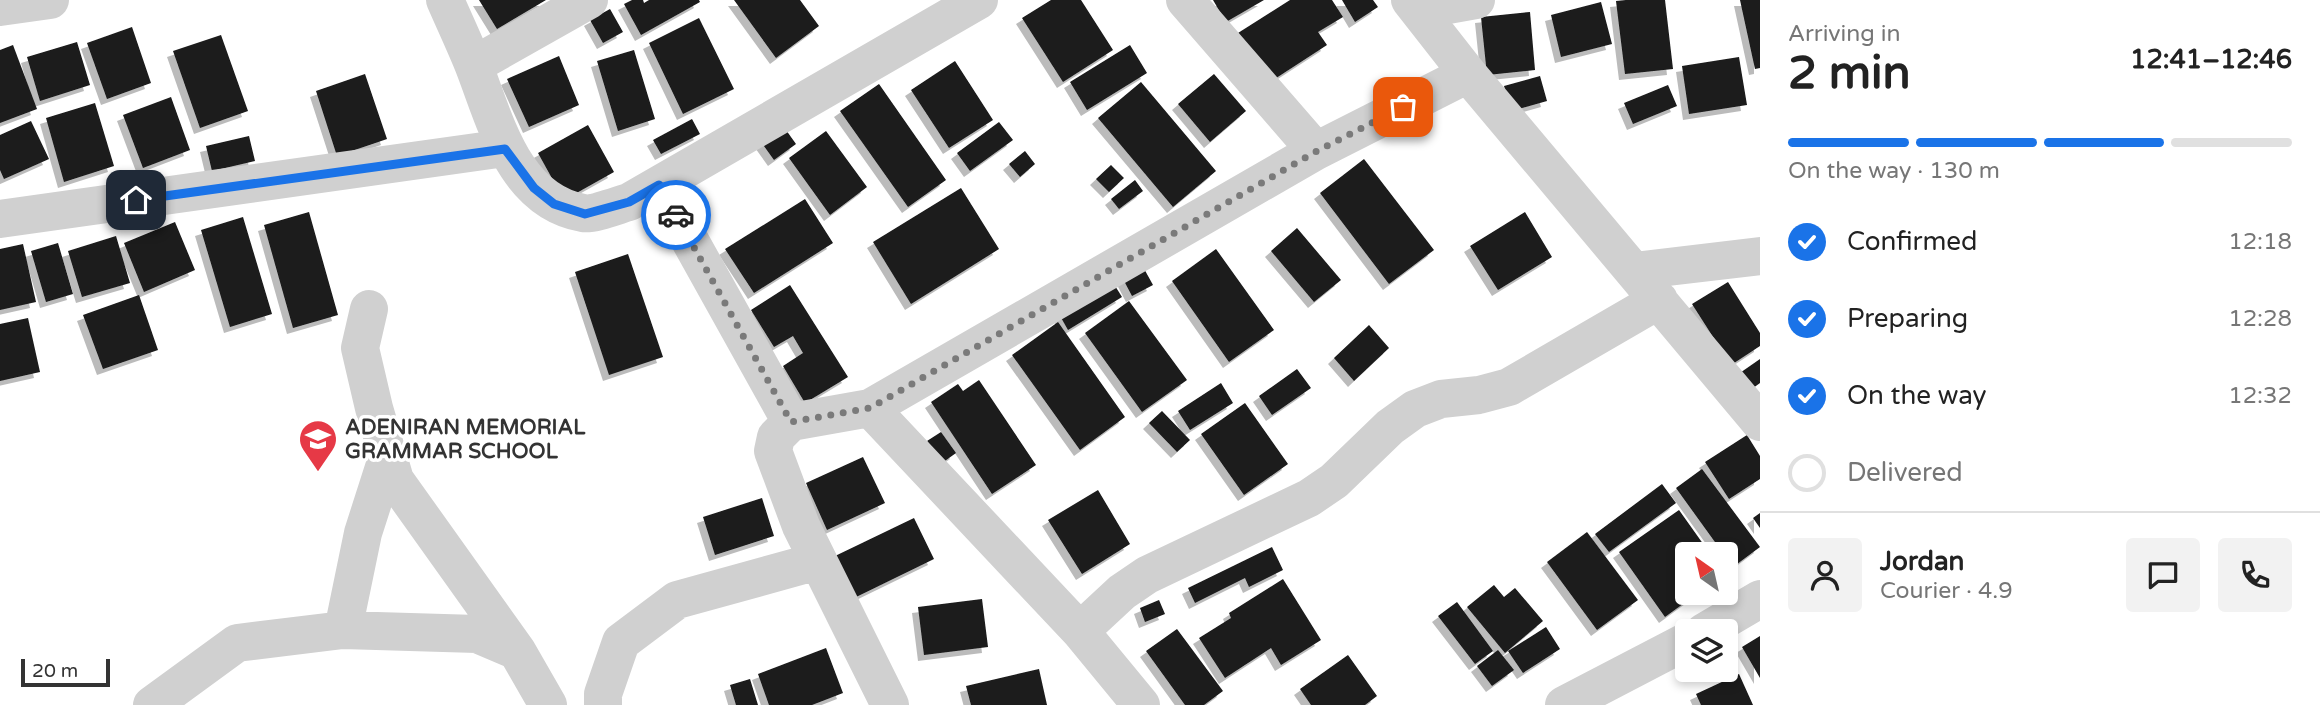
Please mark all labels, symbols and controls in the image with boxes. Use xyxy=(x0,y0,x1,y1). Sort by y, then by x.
text: Arriving in xyxy=(1788,20,1901,48)
text: 12:41–12:46 xyxy=(2130,44,2292,75)
text: 2 min xyxy=(1788,46,1911,101)
pin xyxy=(1373,77,1433,137)
icon: bag xyxy=(1384,88,1422,126)
text: On the way · 130 m xyxy=(1788,157,2000,185)
pin xyxy=(106,170,166,230)
courier xyxy=(641,180,711,250)
icon: home xyxy=(117,181,155,219)
icon: car xyxy=(657,196,695,234)
icon: check xyxy=(1788,223,1826,261)
text: Confirmed xyxy=(1847,226,1977,257)
text: 12:18 xyxy=(2228,228,2292,256)
icon: check xyxy=(1788,300,1826,338)
text: Preparing xyxy=(1847,303,1968,334)
text: 12:28 xyxy=(2228,305,2292,333)
icon: check xyxy=(1788,377,1826,415)
text: On the way xyxy=(1847,380,1987,411)
text: 12:32 xyxy=(2228,382,2292,410)
place label: ADENIRAN MEMORIAL GRAMMAR SCHOOL xyxy=(345,415,586,464)
school or university icon: ADENIRAN MEMORIAL GRAMMAR SCHOOL xyxy=(297,418,339,473)
text: Delivered xyxy=(1847,457,1963,488)
button: person xyxy=(1788,538,1862,612)
button: chat xyxy=(2126,538,2200,612)
button: phone xyxy=(2218,538,2292,612)
north arrow xyxy=(1675,542,1738,606)
map controls xyxy=(1675,542,1738,682)
text: Jordan xyxy=(1880,546,1964,577)
text: Courier · 4.9 xyxy=(1880,577,2013,605)
button: layers xyxy=(1675,619,1738,682)
scale bar xyxy=(21,656,110,688)
text: 20 m xyxy=(32,660,78,682)

